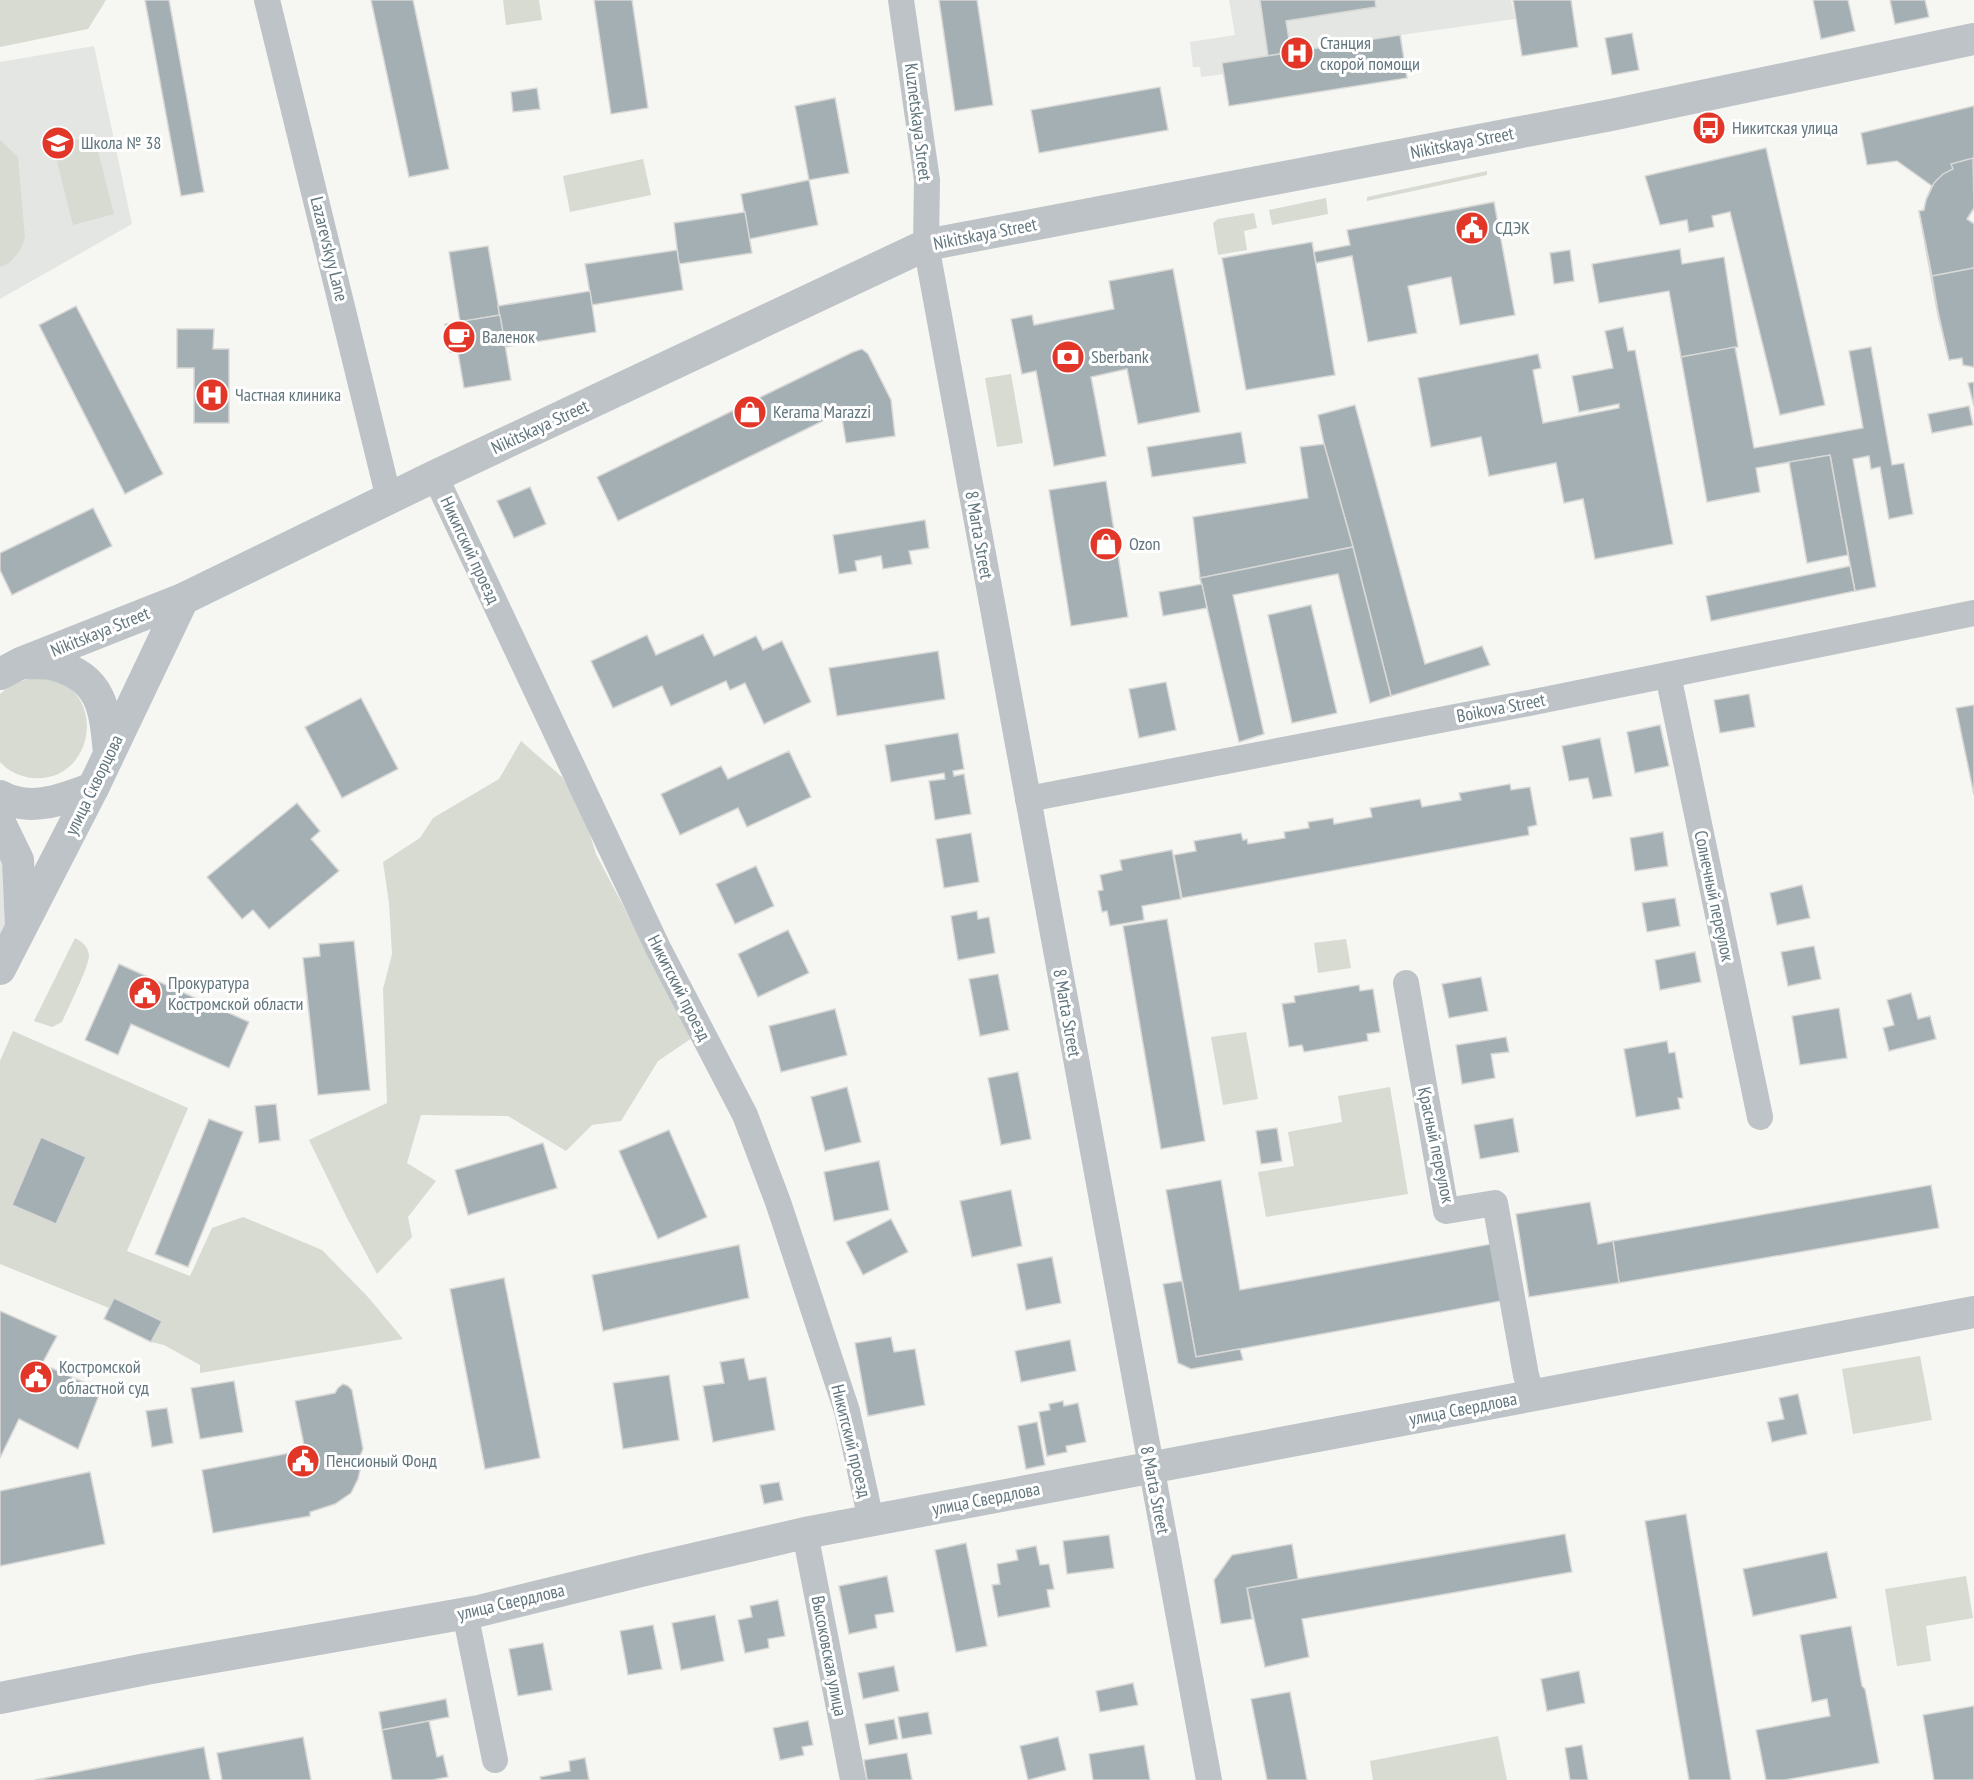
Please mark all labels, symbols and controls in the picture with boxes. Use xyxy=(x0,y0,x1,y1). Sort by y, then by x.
place label: Станция скорой помощи xyxy=(1320,31,1420,75)
hospital icon: Станция скорой помощи xyxy=(1279,35,1315,71)
street label: Kuznetskaya Street xyxy=(900,62,937,182)
bus stop icon: Никитская улица xyxy=(1691,110,1727,146)
place label: Никитская улица xyxy=(1732,116,1838,139)
street label: Nikitskaya Street xyxy=(1408,121,1516,164)
school or university icon: Школа № 38 xyxy=(40,125,76,161)
place label: Школа № 38 xyxy=(81,131,161,154)
street label: Lazarevskyy Lane xyxy=(305,194,354,304)
public building icon: СДЭК xyxy=(1454,210,1490,246)
street label: Nikitskaya Street xyxy=(931,212,1039,255)
place label: СДЭК xyxy=(1495,216,1530,239)
cafe icon: Валенок xyxy=(441,319,477,355)
place label: Валенок xyxy=(482,325,535,348)
bank icon: Sberbank xyxy=(1050,339,1086,375)
place label: Sberbank xyxy=(1091,345,1149,368)
hospital icon: Частная клиника xyxy=(194,377,230,413)
place label: Частная клиника xyxy=(235,383,341,406)
street label: Nikitskaya Street xyxy=(487,394,592,459)
shop icon: Kerama Marazzi xyxy=(732,394,768,430)
place label: Kerama Marazzi xyxy=(773,400,871,423)
street label: 8 Marta Street xyxy=(960,489,999,581)
street label: Никитский проезд xyxy=(436,492,505,607)
shop icon: Ozon xyxy=(1088,526,1124,562)
place label: Ozon xyxy=(1129,532,1161,555)
street label: Nikitskaya Street xyxy=(47,601,153,662)
street label: Boikova Street xyxy=(1455,688,1547,727)
street label: улица Скворцова xyxy=(59,731,128,839)
street label: Солнечный переулок xyxy=(1689,828,1740,963)
street label: Никитский проезд xyxy=(643,931,716,1045)
street label: 8 Marta Street xyxy=(1048,967,1087,1059)
place label: Прокуратура Костромской области xyxy=(168,971,303,1015)
public building icon: Прокуратура Костромской области xyxy=(127,975,163,1011)
street label: Красный переулок xyxy=(1413,1085,1460,1205)
place label: Костромской областной суд xyxy=(59,1355,149,1399)
public building icon: Костромской областной суд xyxy=(18,1359,54,1395)
street label: Никитский проезд xyxy=(826,1382,877,1500)
street label: улица Свердлова xyxy=(1407,1387,1519,1430)
public building icon: Пенсионый Фонд xyxy=(285,1443,321,1479)
street label: 8 Marta Street xyxy=(1136,1444,1175,1536)
place label: Пенсионый Фонд xyxy=(326,1449,437,1472)
street label: улица Свердлова xyxy=(930,1477,1042,1520)
street label: улица Свердлова xyxy=(455,1578,567,1625)
street label: Высоковская улица xyxy=(807,1594,852,1718)

